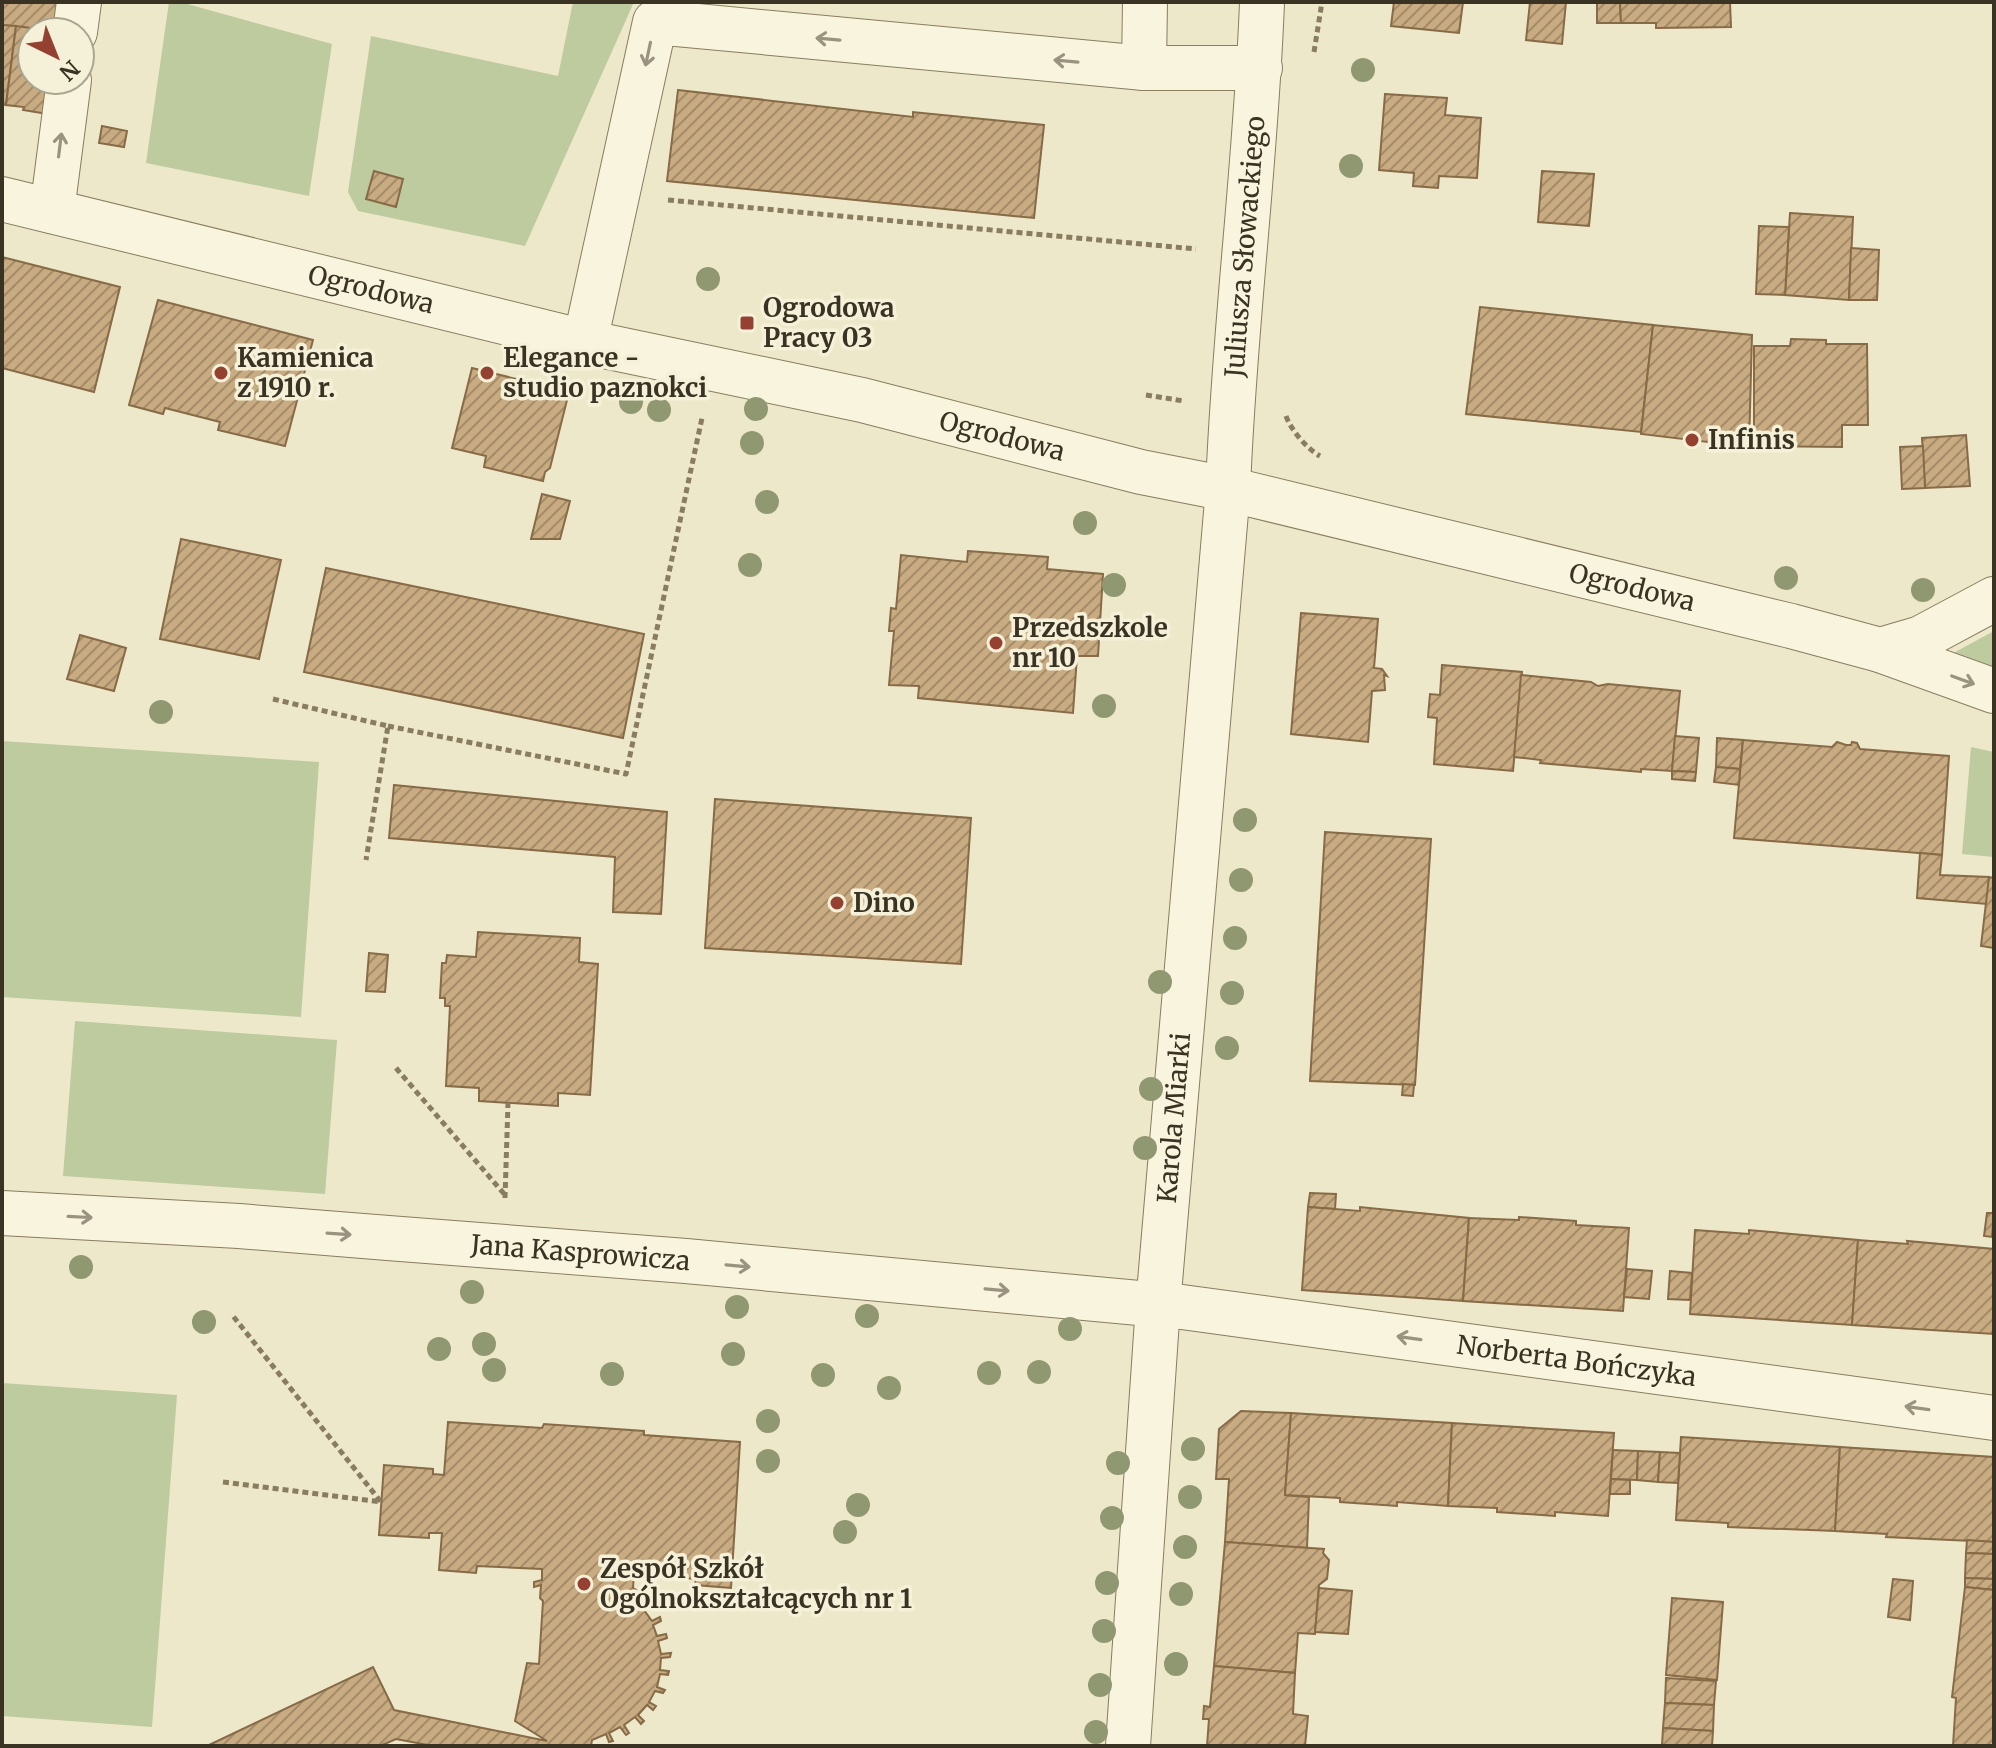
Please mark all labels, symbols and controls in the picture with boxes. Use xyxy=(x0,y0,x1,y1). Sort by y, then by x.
north arrow xyxy=(16,16,96,96)
one-way arrow xyxy=(815,31,842,46)
one-way arrow xyxy=(640,41,655,66)
one-way arrow xyxy=(1053,53,1080,68)
text: N xyxy=(53,54,86,87)
street label: Juliusza Słowackiego xyxy=(1217,115,1272,379)
one-way arrow xyxy=(53,133,68,159)
street label: Ogrodowa xyxy=(305,258,438,320)
place label: Ogrodowa Pracy 03 xyxy=(763,291,895,354)
marker: Ogrodowa Pracy 03 xyxy=(738,314,756,332)
place label: Kamienica z 1910 r. xyxy=(237,341,374,404)
place label: Elegance - studio paznokci xyxy=(503,341,707,404)
marker: Kamienica z 1910 r. xyxy=(212,364,230,382)
marker: Elegance - studio paznokci xyxy=(478,364,496,382)
street label: Ogrodowa xyxy=(936,404,1069,468)
place label: Infinis xyxy=(1708,423,1795,456)
marker: Infinis xyxy=(1683,431,1701,449)
street label: Ogrodowa xyxy=(1566,556,1699,618)
place label: Przedszkole nr 10 xyxy=(1012,611,1168,674)
marker: Przedszkole nr 10 xyxy=(987,634,1005,652)
one-way arrow xyxy=(1951,674,1976,689)
place label: Dino xyxy=(853,886,915,919)
marker: Dino xyxy=(828,894,846,912)
street label: Karola Miarki xyxy=(1150,1031,1197,1204)
one-way arrow xyxy=(66,1210,93,1225)
one-way arrow xyxy=(325,1227,352,1242)
street label: Jana Kasprowicza xyxy=(469,1227,692,1277)
one-way arrow xyxy=(724,1259,751,1274)
one-way arrow xyxy=(983,1282,1010,1297)
street label: Norberta Bończyka xyxy=(1455,1328,1698,1393)
one-way arrow xyxy=(1397,1331,1423,1346)
one-way arrow xyxy=(1905,1400,1930,1415)
place label: Zespół Szkół Ogólnokształcących nr 1 xyxy=(600,1552,912,1615)
marker: Zespół Szkół Ogólnokształcących nr 1 xyxy=(575,1575,593,1593)

